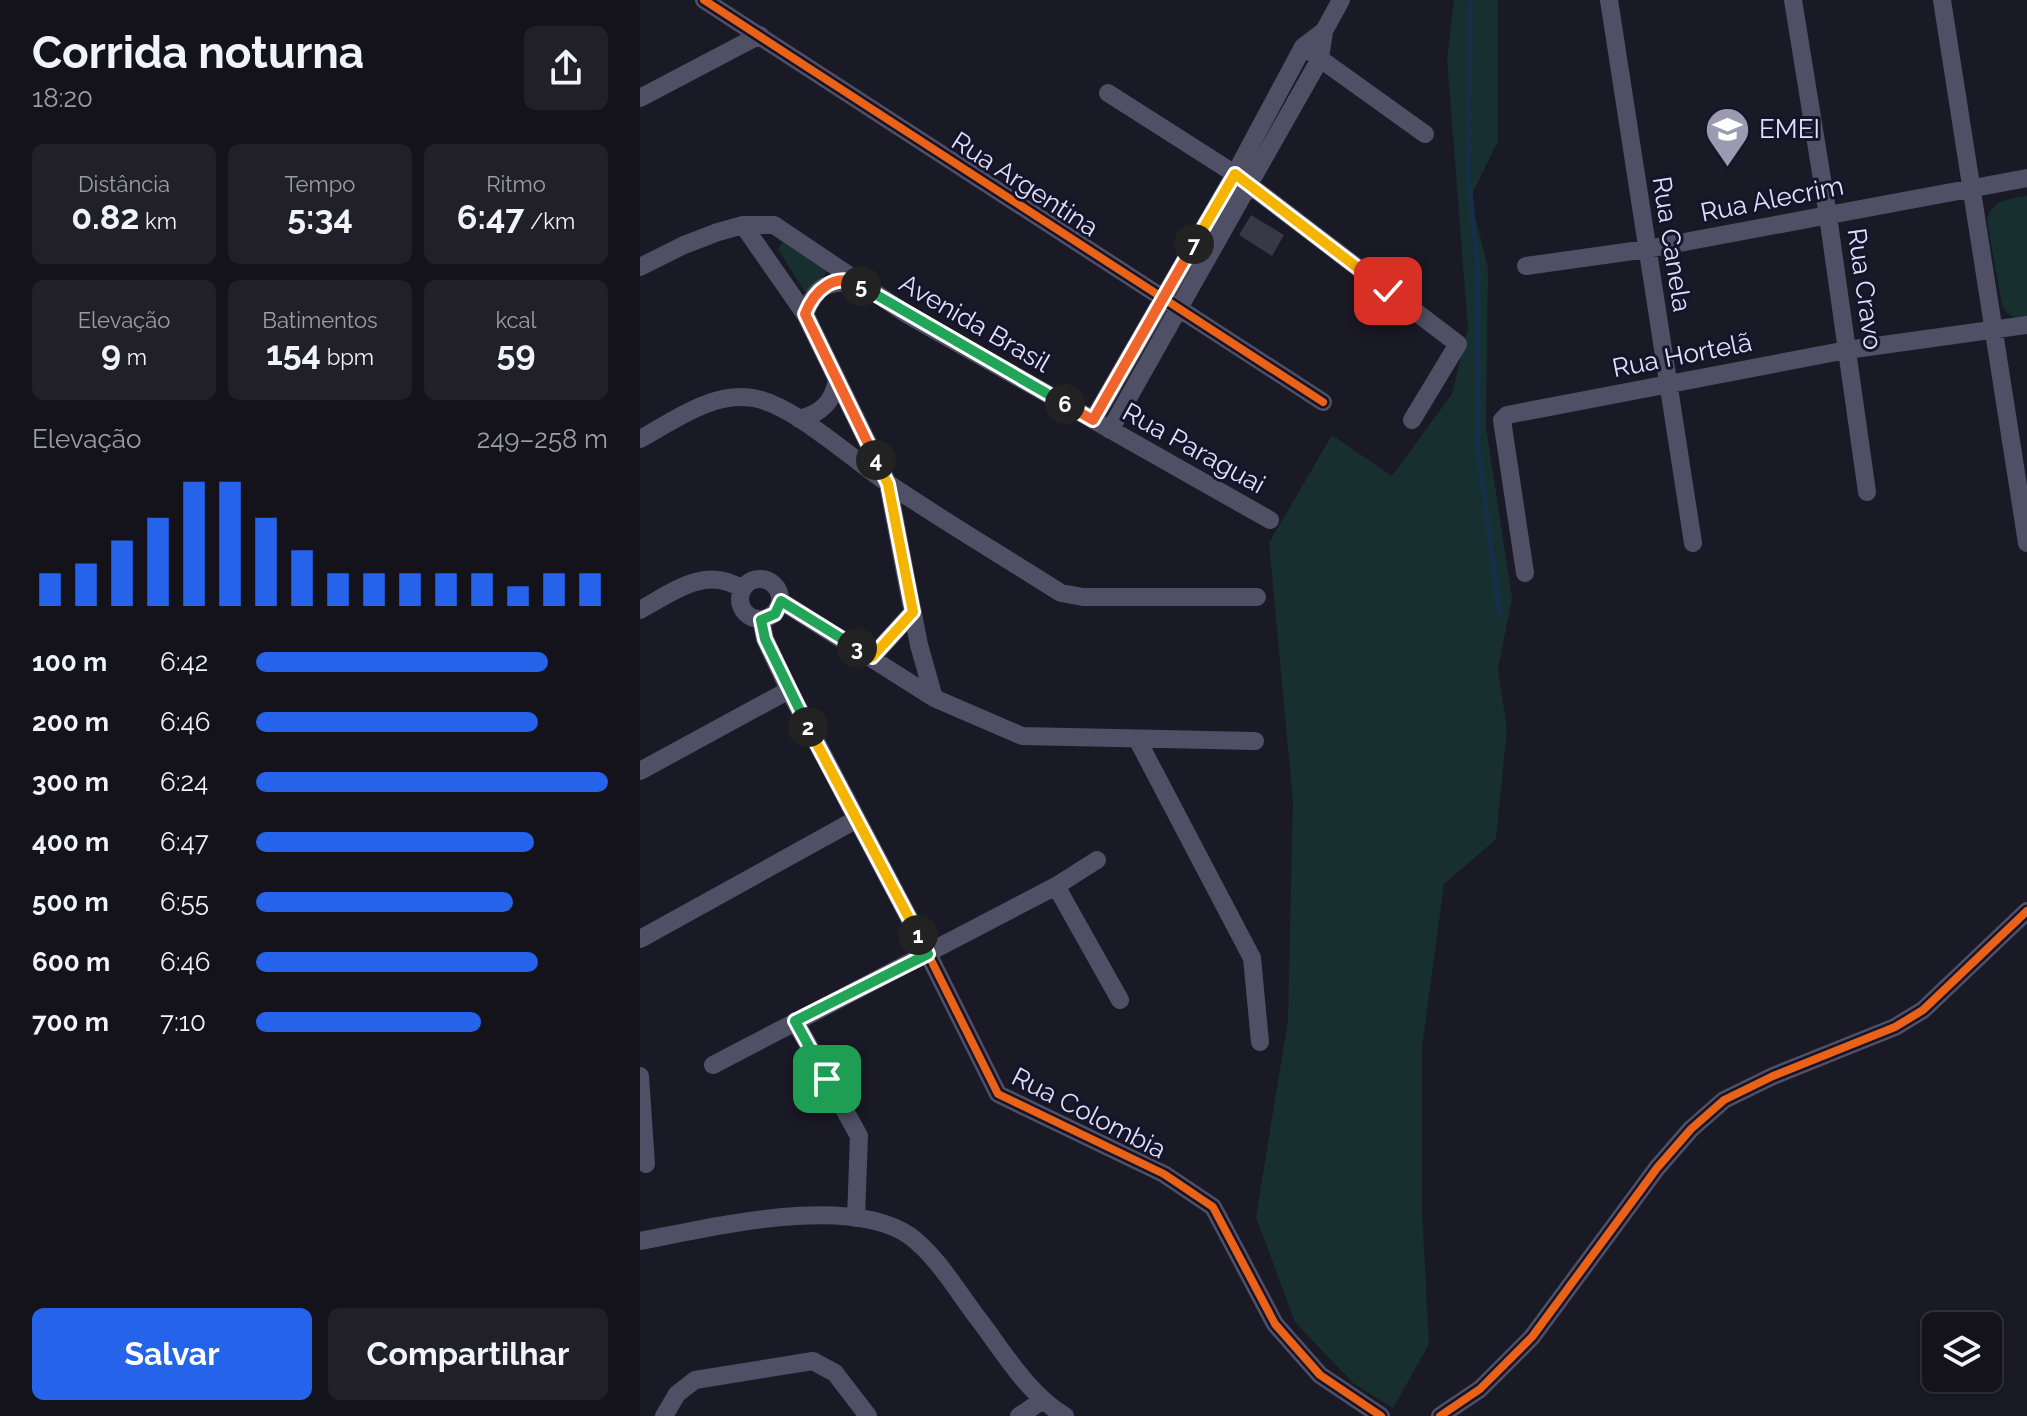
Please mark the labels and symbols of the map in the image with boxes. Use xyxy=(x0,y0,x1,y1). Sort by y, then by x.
school or university icon: EMEI xyxy=(1704,105,1752,168)
place label: EMEI xyxy=(1759,114,1820,144)
street label: Rua Argentina xyxy=(946,126,1104,242)
street label: Rua Alecrim xyxy=(1698,170,1846,228)
street label: Rua Canela xyxy=(1646,174,1698,314)
pin: 7 xyxy=(1174,224,1214,264)
street label: Rua Cravo xyxy=(1842,226,1888,352)
pin xyxy=(1354,257,1422,325)
pin: 5 xyxy=(841,266,881,306)
street label: Avenida Brasil xyxy=(894,268,1056,379)
street label: Rua Hortelã xyxy=(1610,327,1754,383)
pin: 6 xyxy=(1045,384,1085,424)
street label: Rua Paraguai xyxy=(1118,397,1270,499)
pin: 4 xyxy=(856,440,896,480)
pin: 3 xyxy=(837,628,877,668)
pin: 2 xyxy=(788,707,828,747)
pin: 1 xyxy=(898,915,938,955)
pin xyxy=(793,1045,861,1113)
street label: Rua Colombia xyxy=(1007,1061,1171,1165)

